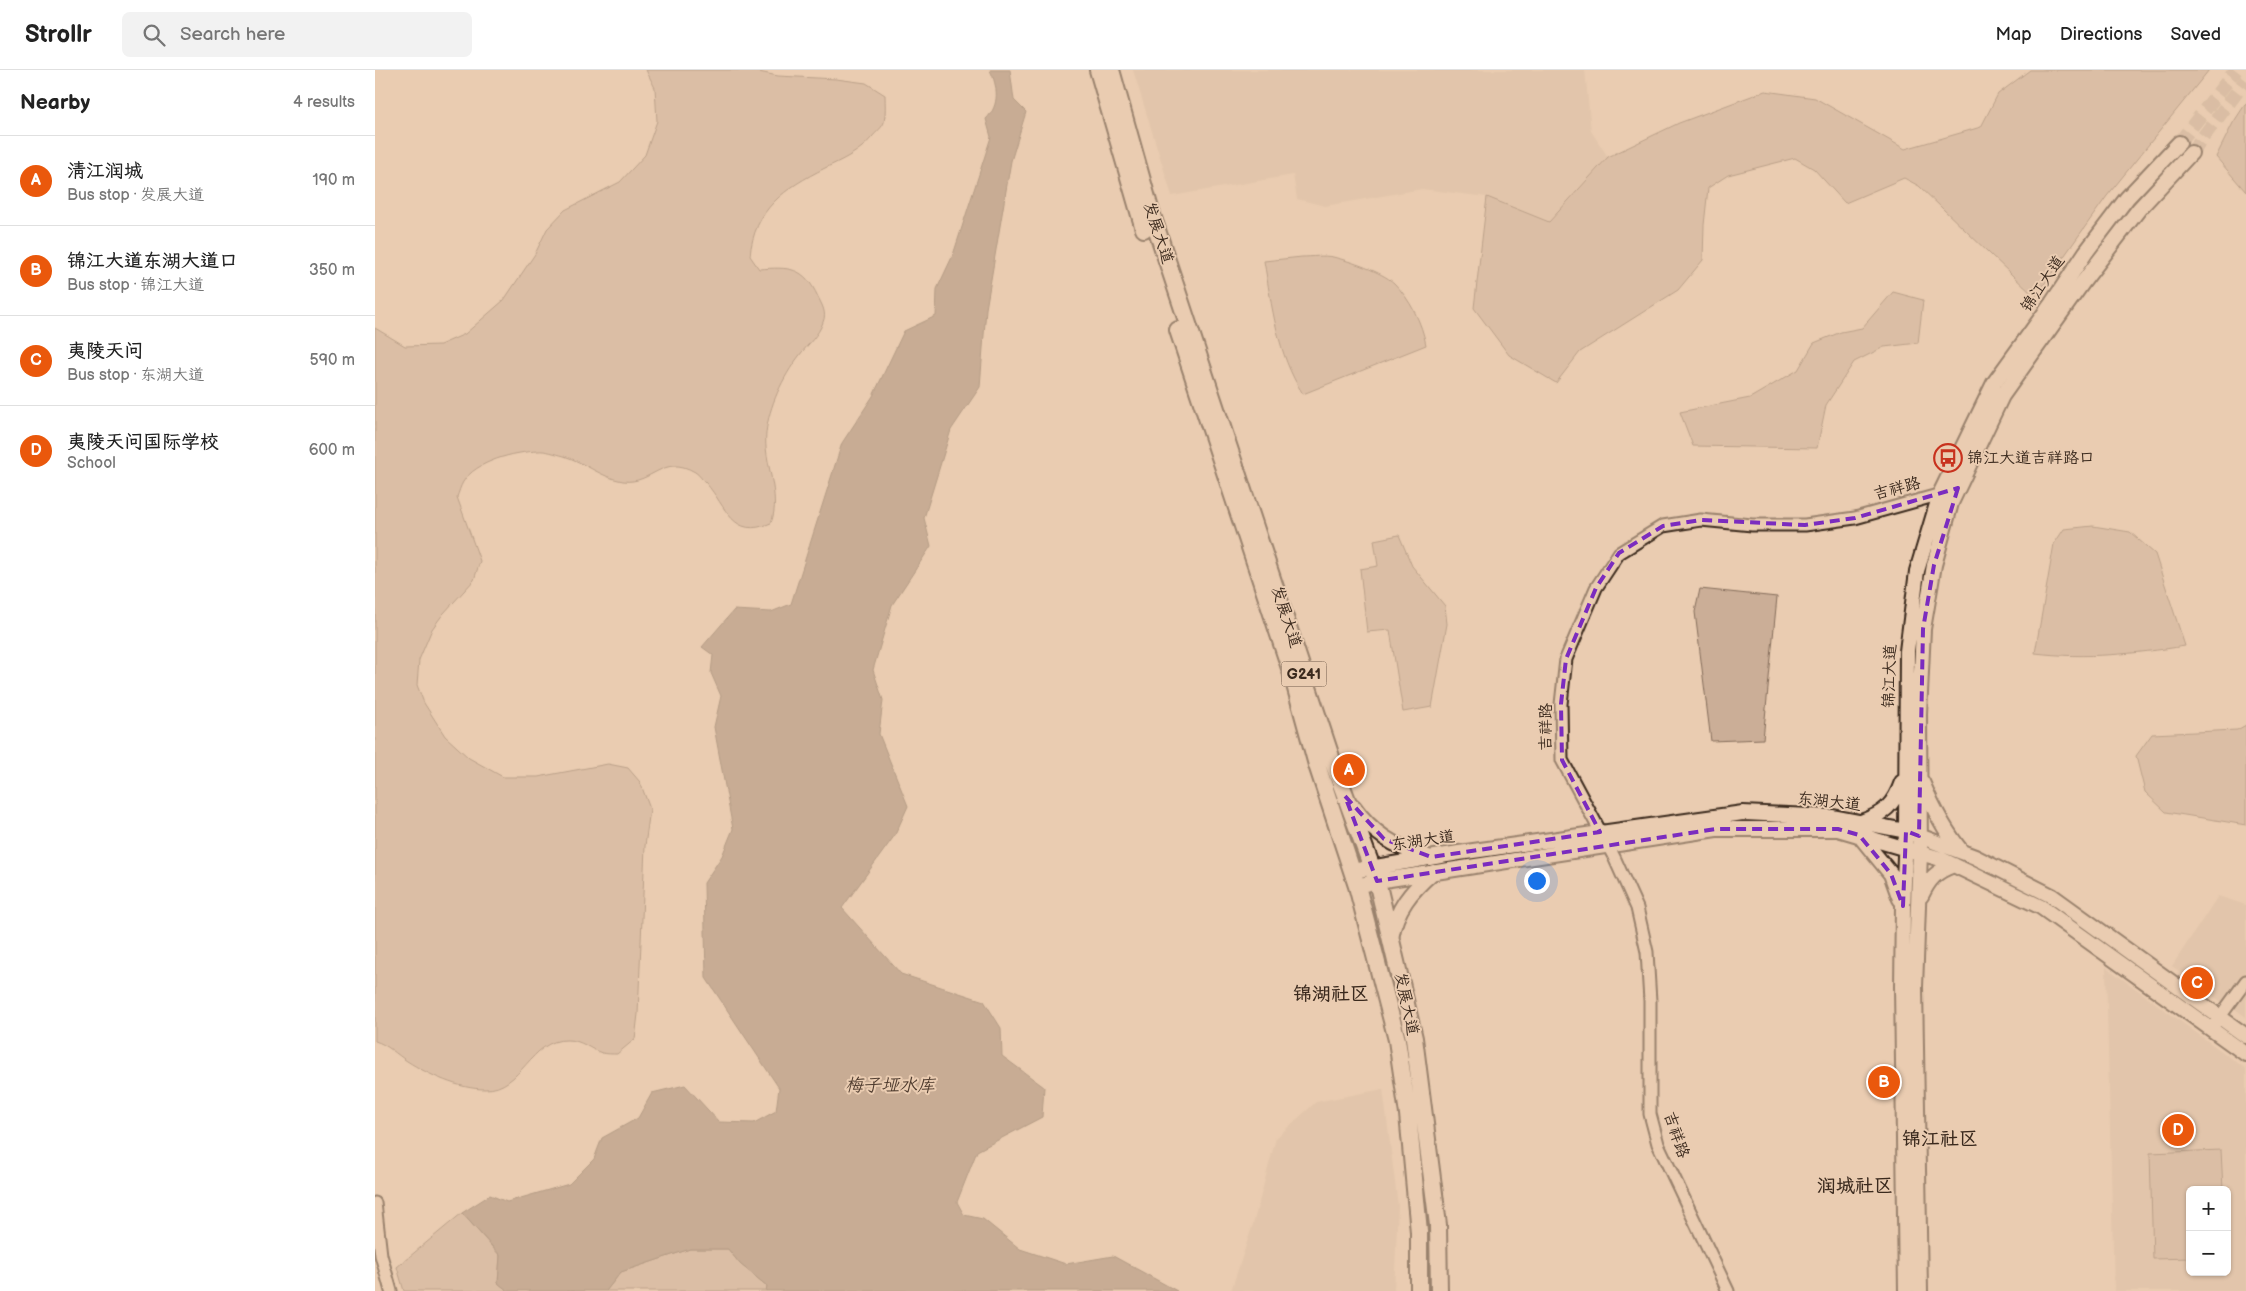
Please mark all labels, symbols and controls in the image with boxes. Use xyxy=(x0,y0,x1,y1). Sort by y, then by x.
search box xyxy=(122,12,472,57)
text: Strollr xyxy=(25,20,92,49)
icon: search xyxy=(140,21,168,49)
text: Search here xyxy=(180,23,285,46)
text: Map xyxy=(1996,24,2032,45)
text: Directions xyxy=(2060,24,2142,45)
text: Saved xyxy=(2170,24,2221,45)
text: Nearby xyxy=(20,90,90,115)
text: 4 results xyxy=(293,93,355,112)
text: 清江润城 xyxy=(67,160,143,183)
text: A xyxy=(31,171,41,190)
text: 190 m xyxy=(313,171,355,190)
text: Bus stop · 发展大道 xyxy=(67,186,204,205)
street label: 发展大道 xyxy=(1139,200,1177,266)
text: 锦江大道东湖大道口 xyxy=(67,250,238,273)
street label: 锦江大道 xyxy=(2017,252,2069,316)
text: B xyxy=(30,261,42,280)
text: 350 m xyxy=(309,261,355,280)
text: Bus stop · 锦江大道 xyxy=(67,276,204,295)
text: 夷陵天问 xyxy=(67,340,143,363)
text: C xyxy=(30,351,42,370)
text: 590 m xyxy=(310,351,355,370)
text: Bus stop · 东湖大道 xyxy=(67,366,204,385)
text: 夷陵天问国际学校 xyxy=(67,431,219,454)
text: D xyxy=(30,441,42,460)
text: 600 m xyxy=(309,441,355,460)
bus stop icon: 锦江大道吉祥路口 xyxy=(1933,443,1963,473)
place label: 锦江大道吉祥路口 xyxy=(1967,449,2095,468)
text: School xyxy=(67,454,116,473)
street label: 吉祥路 xyxy=(1871,474,1923,504)
street label: 发展大道 xyxy=(1267,584,1305,650)
street label: 锦江大道 xyxy=(1879,644,1901,708)
road number: G241 xyxy=(1281,662,1327,686)
street label: 吉祥路 xyxy=(1537,703,1556,751)
pin: A xyxy=(1333,751,1365,789)
street label: 东湖大道 xyxy=(1796,789,1862,815)
street label: 东湖大道 xyxy=(1390,827,1456,855)
your location xyxy=(1524,868,1550,894)
pin: C xyxy=(2181,964,2213,1002)
street label: 发展大道 xyxy=(1390,971,1422,1037)
district label: 锦湖社区 xyxy=(1293,983,1369,1006)
pin: B xyxy=(1868,1063,1900,1101)
water label: 梅子垭水库 xyxy=(845,1075,937,1096)
street label: 吉祥路 xyxy=(1659,1109,1693,1161)
pin: D xyxy=(2162,1111,2194,1149)
district label: 锦江社区 xyxy=(1902,1128,1978,1151)
district label: 润城社区 xyxy=(1817,1175,1893,1198)
map controls xyxy=(2186,1186,2231,1276)
button: + xyxy=(2186,1186,2231,1231)
button: − xyxy=(2186,1231,2231,1276)

